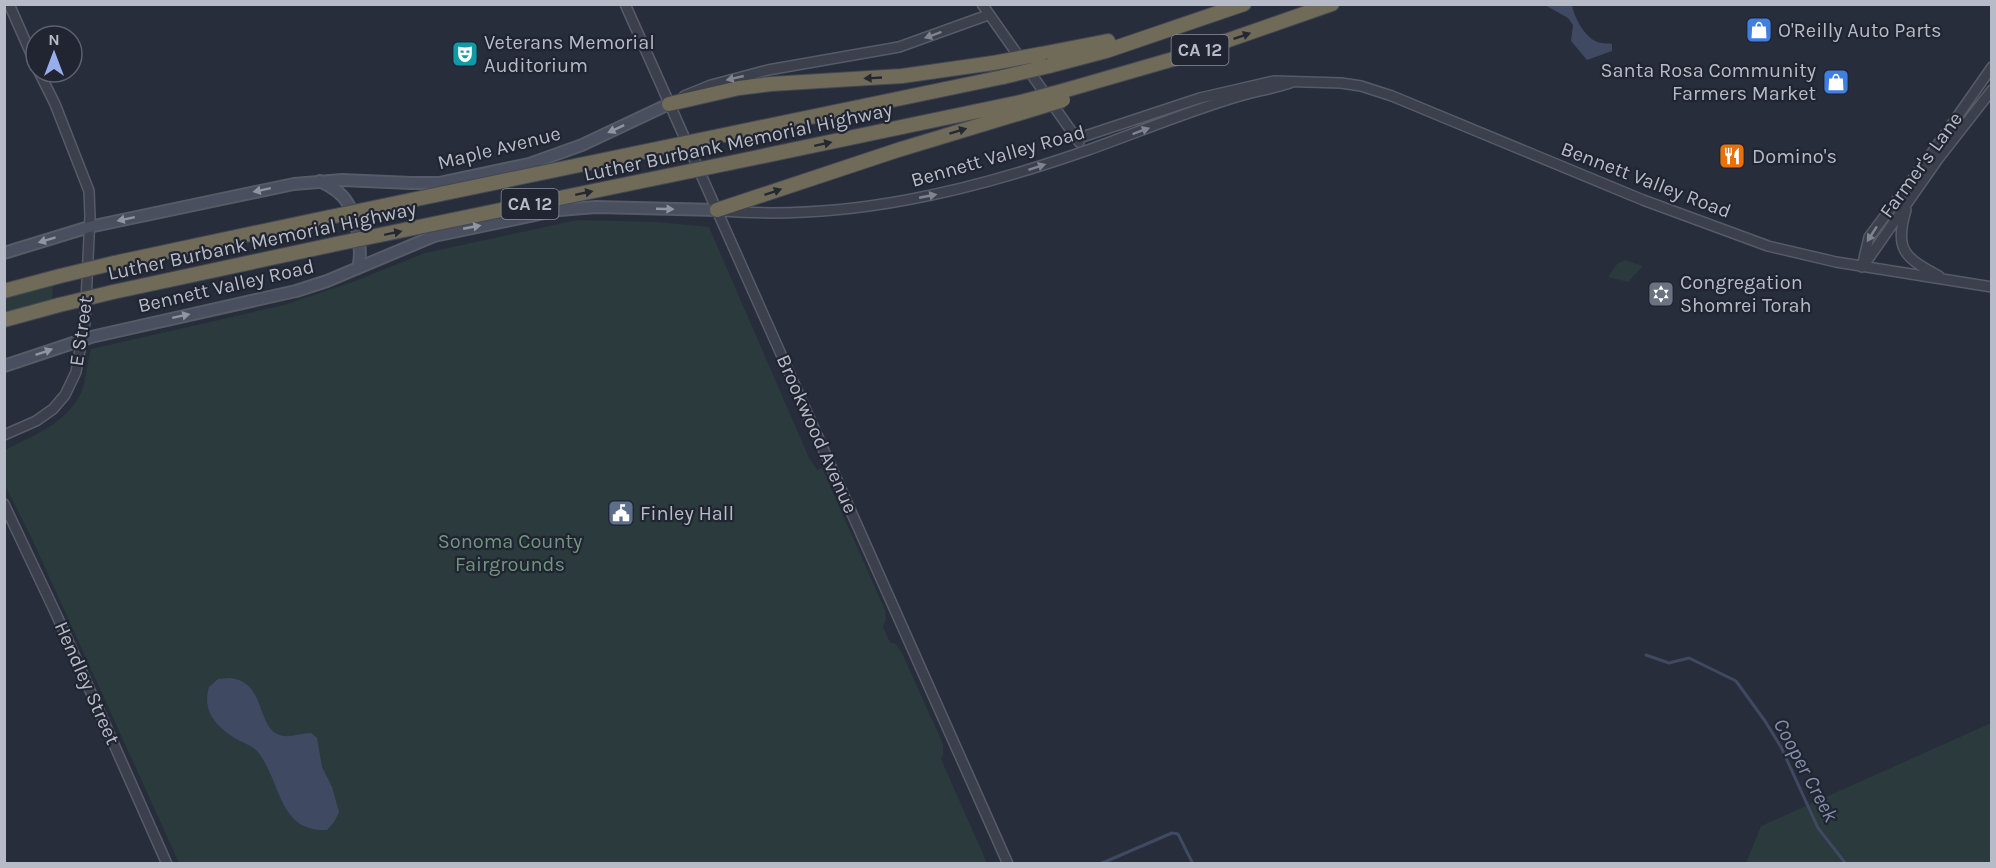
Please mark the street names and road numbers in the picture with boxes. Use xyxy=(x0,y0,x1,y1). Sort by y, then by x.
road number: CA 12 xyxy=(1172,35,1228,65)
street label: Luther Burbank Memorial Highway xyxy=(582,98,894,186)
street label: Farmer's Lane xyxy=(1875,108,1967,222)
street label: Bennett Valley Road xyxy=(908,120,1088,192)
street label: Maple Avenue xyxy=(435,122,563,174)
street label: Bennett Valley Road xyxy=(1558,137,1734,223)
road number: CA 12 xyxy=(502,189,558,219)
street label: Luther Burbank Memorial Highway xyxy=(106,197,418,285)
street label: Bennett Valley Road xyxy=(136,255,316,317)
street label: E Street xyxy=(65,294,97,368)
street label: Brookwood Avenue xyxy=(772,351,862,517)
street label: Hendley Street xyxy=(50,618,125,749)

